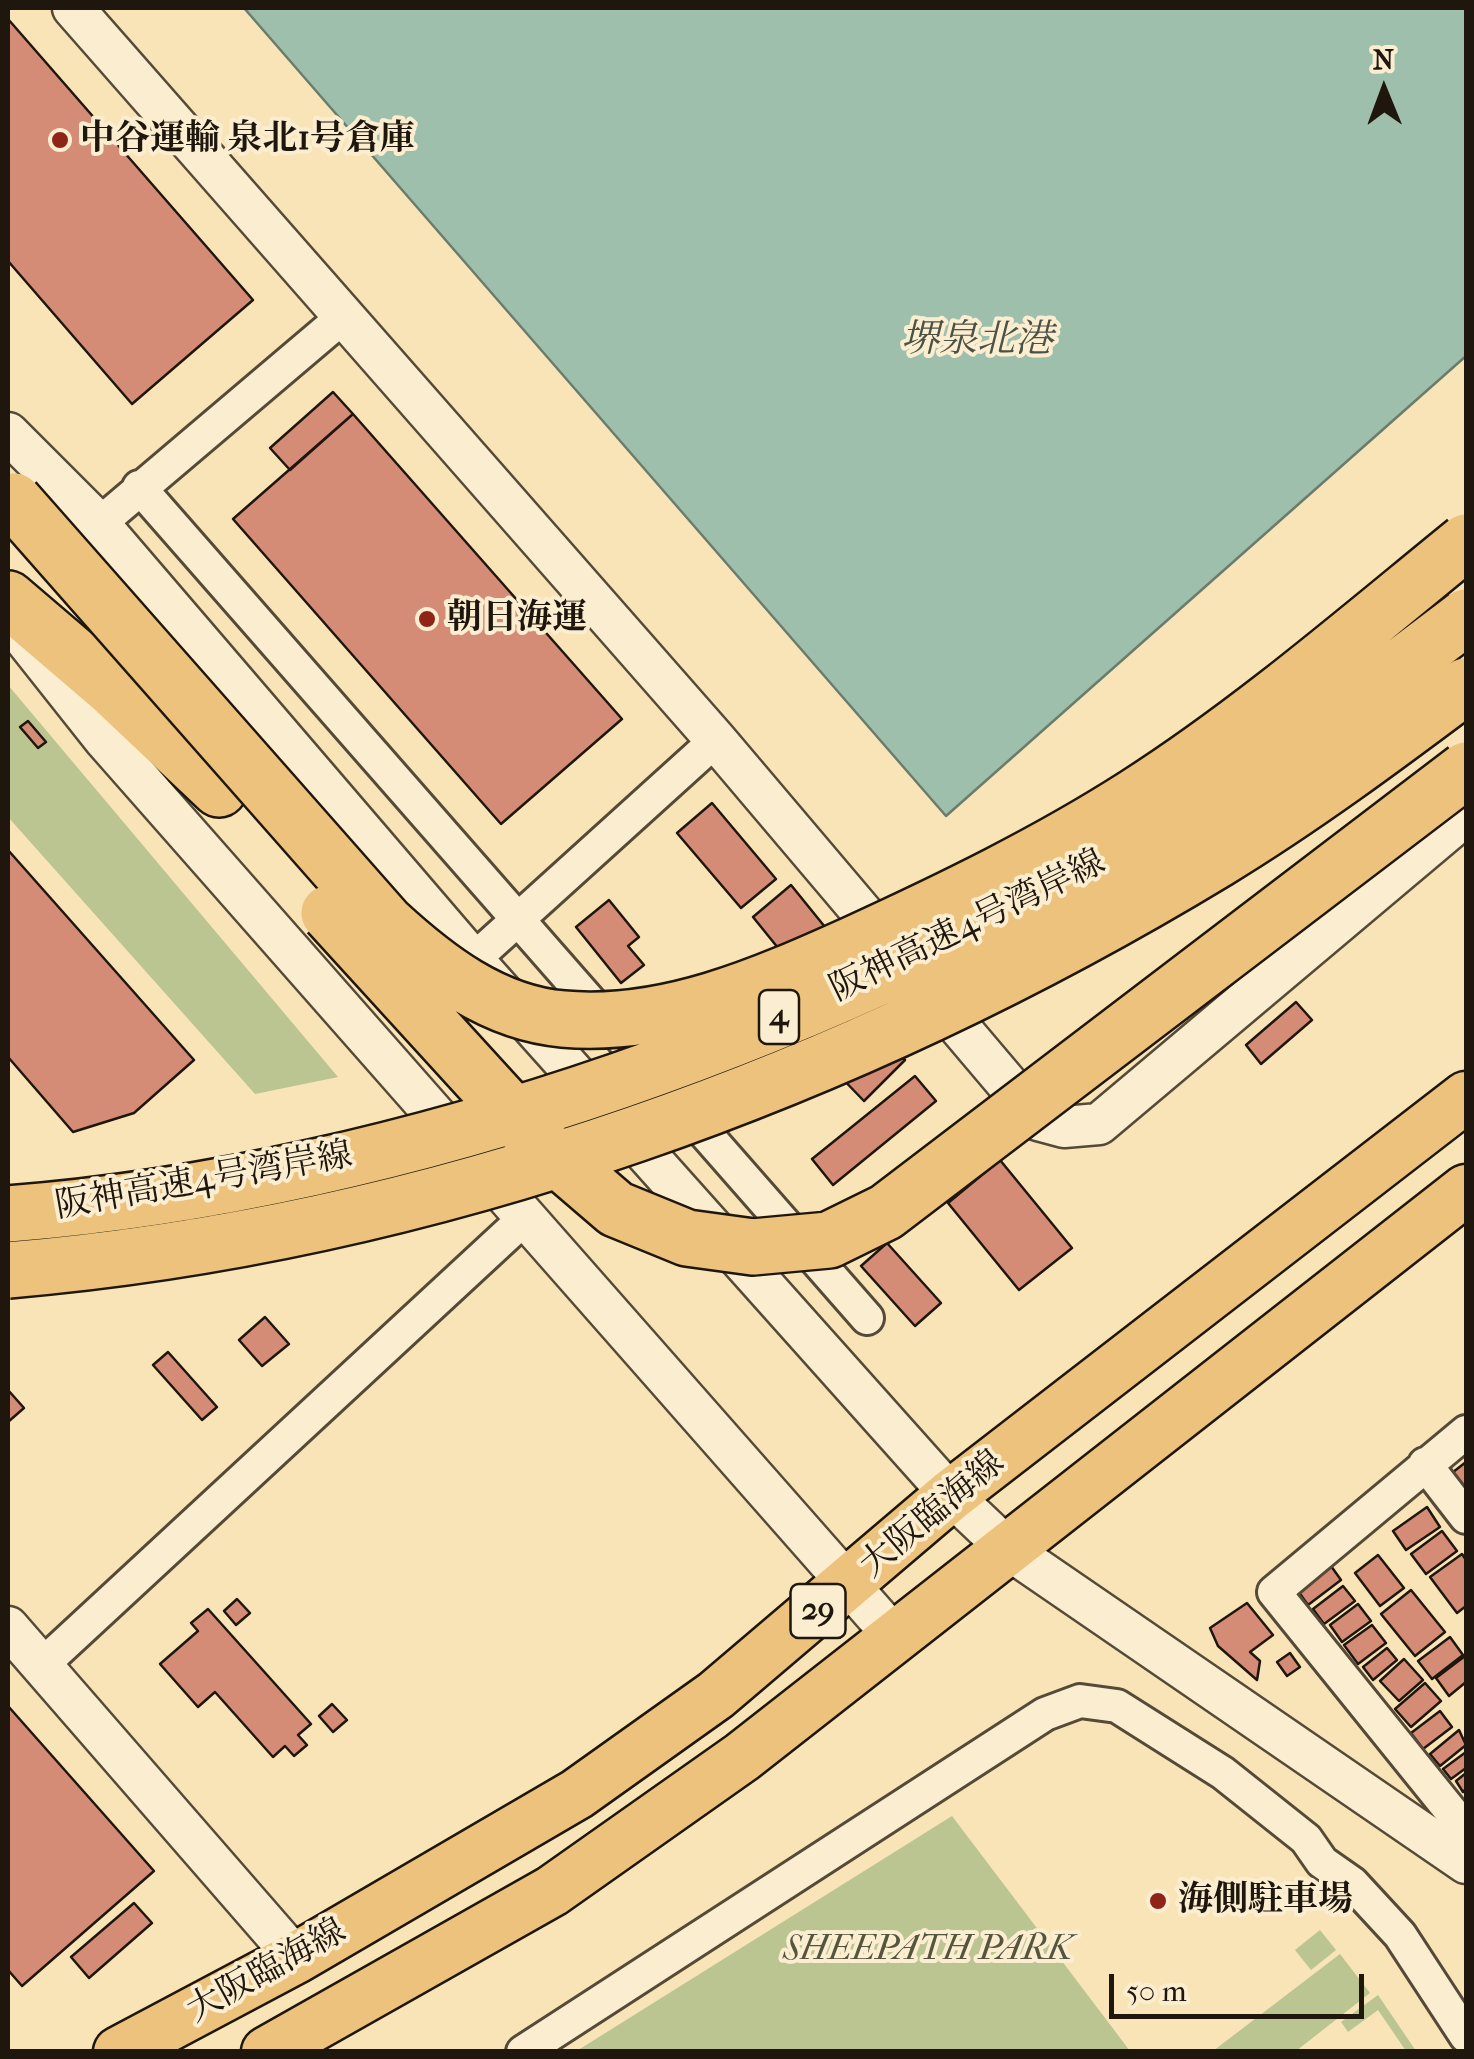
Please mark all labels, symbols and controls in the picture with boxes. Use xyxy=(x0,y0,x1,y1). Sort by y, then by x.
north arrow xyxy=(1334,40,1434,140)
text: N xyxy=(1373,43,1394,76)
place label: 中谷運輸 泉北1号倉庫 xyxy=(80,119,415,161)
marker: 中谷運輸 泉北1号倉庫 xyxy=(49,129,71,151)
water label: 堺泉北港 xyxy=(901,319,1053,365)
place label: 朝日海運 xyxy=(447,598,587,640)
marker: 朝日海運 xyxy=(416,608,438,630)
street label: 阪神高速4号湾岸線 xyxy=(824,842,1112,1012)
road number: 4 xyxy=(759,990,799,1044)
street label: 阪神高速4号湾岸線 xyxy=(52,1135,356,1229)
street label: 大阪臨海線 xyxy=(852,1443,1014,1587)
road number: 29 xyxy=(790,1584,846,1638)
place label: 海側駐車場 xyxy=(1178,1880,1353,1922)
marker: 海側駐車場 xyxy=(1147,1890,1169,1912)
street label: 大阪臨海線 xyxy=(180,1911,354,2033)
park label: SHEEPATH PARK xyxy=(783,1929,1073,1971)
scale bar xyxy=(1114,1954,1369,2016)
text: 50 m xyxy=(1126,1974,1187,2009)

